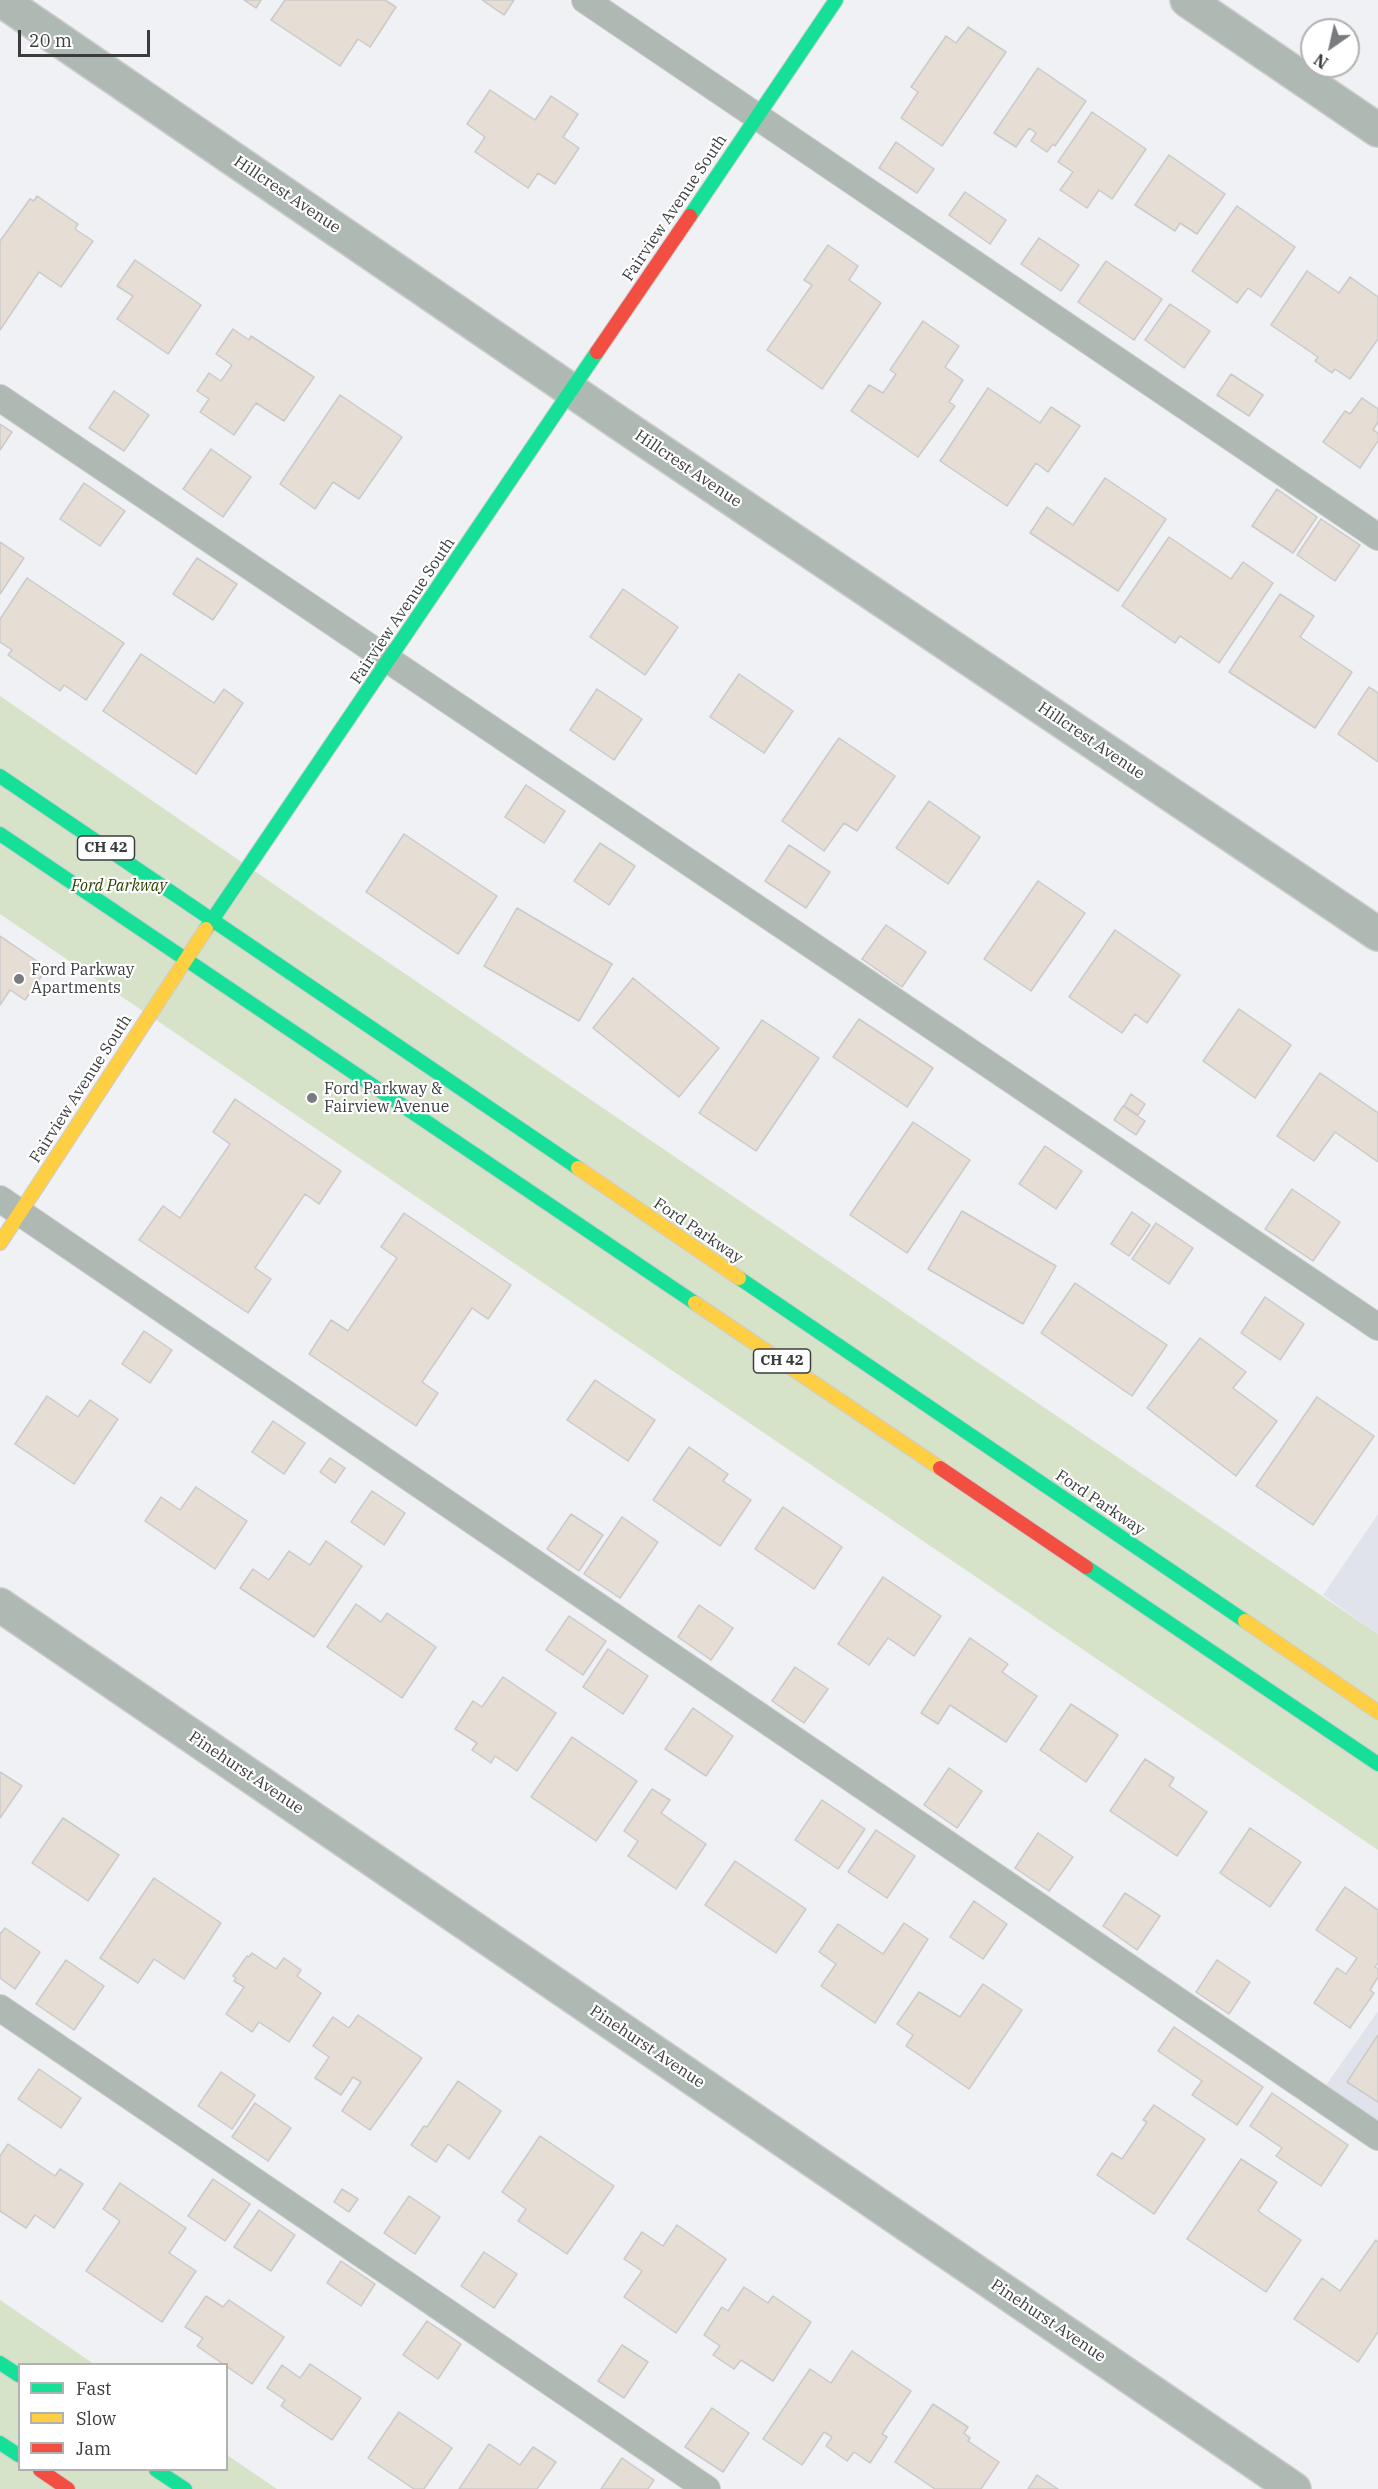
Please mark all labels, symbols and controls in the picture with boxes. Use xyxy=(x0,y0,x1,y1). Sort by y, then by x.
scale bar xyxy=(21,18,153,56)
north arrow xyxy=(1300,18,1360,78)
text: 20 m xyxy=(29,29,72,52)
text: N xyxy=(1310,49,1332,73)
street label: Fairview Avenue South xyxy=(619,131,731,285)
street label: Hillcrest Avenue xyxy=(230,152,344,238)
street label: Hillcrest Avenue xyxy=(631,426,745,512)
street label: Fairview Avenue South xyxy=(347,534,459,688)
street label: Hillcrest Avenue xyxy=(1034,698,1148,784)
road number: CH 42 xyxy=(78,836,134,860)
park label: Ford Parkway xyxy=(71,876,167,896)
place label: Ford Parkway Apartments xyxy=(31,960,134,998)
marker: Ford Parkway Apartments xyxy=(12,972,26,986)
street label: Fairview Avenue South xyxy=(26,1011,136,1167)
place label: Ford Parkway & Fairview Avenue xyxy=(324,1079,449,1117)
marker: Ford Parkway & Fairview Avenue xyxy=(305,1091,319,1105)
street label: Ford Parkway xyxy=(650,1194,746,1268)
road number: CH 42 xyxy=(754,1349,810,1373)
street label: Ford Parkway xyxy=(1052,1466,1148,1540)
street label: Pinehurst Avenue xyxy=(185,1728,307,1818)
street label: Pinehurst Avenue xyxy=(586,2002,708,2092)
street label: Pinehurst Avenue xyxy=(987,2276,1109,2366)
legend xyxy=(18,2363,228,2471)
text: Fast xyxy=(76,2377,111,2400)
text: Slow xyxy=(76,2407,116,2430)
text: Jam xyxy=(76,2437,111,2460)

